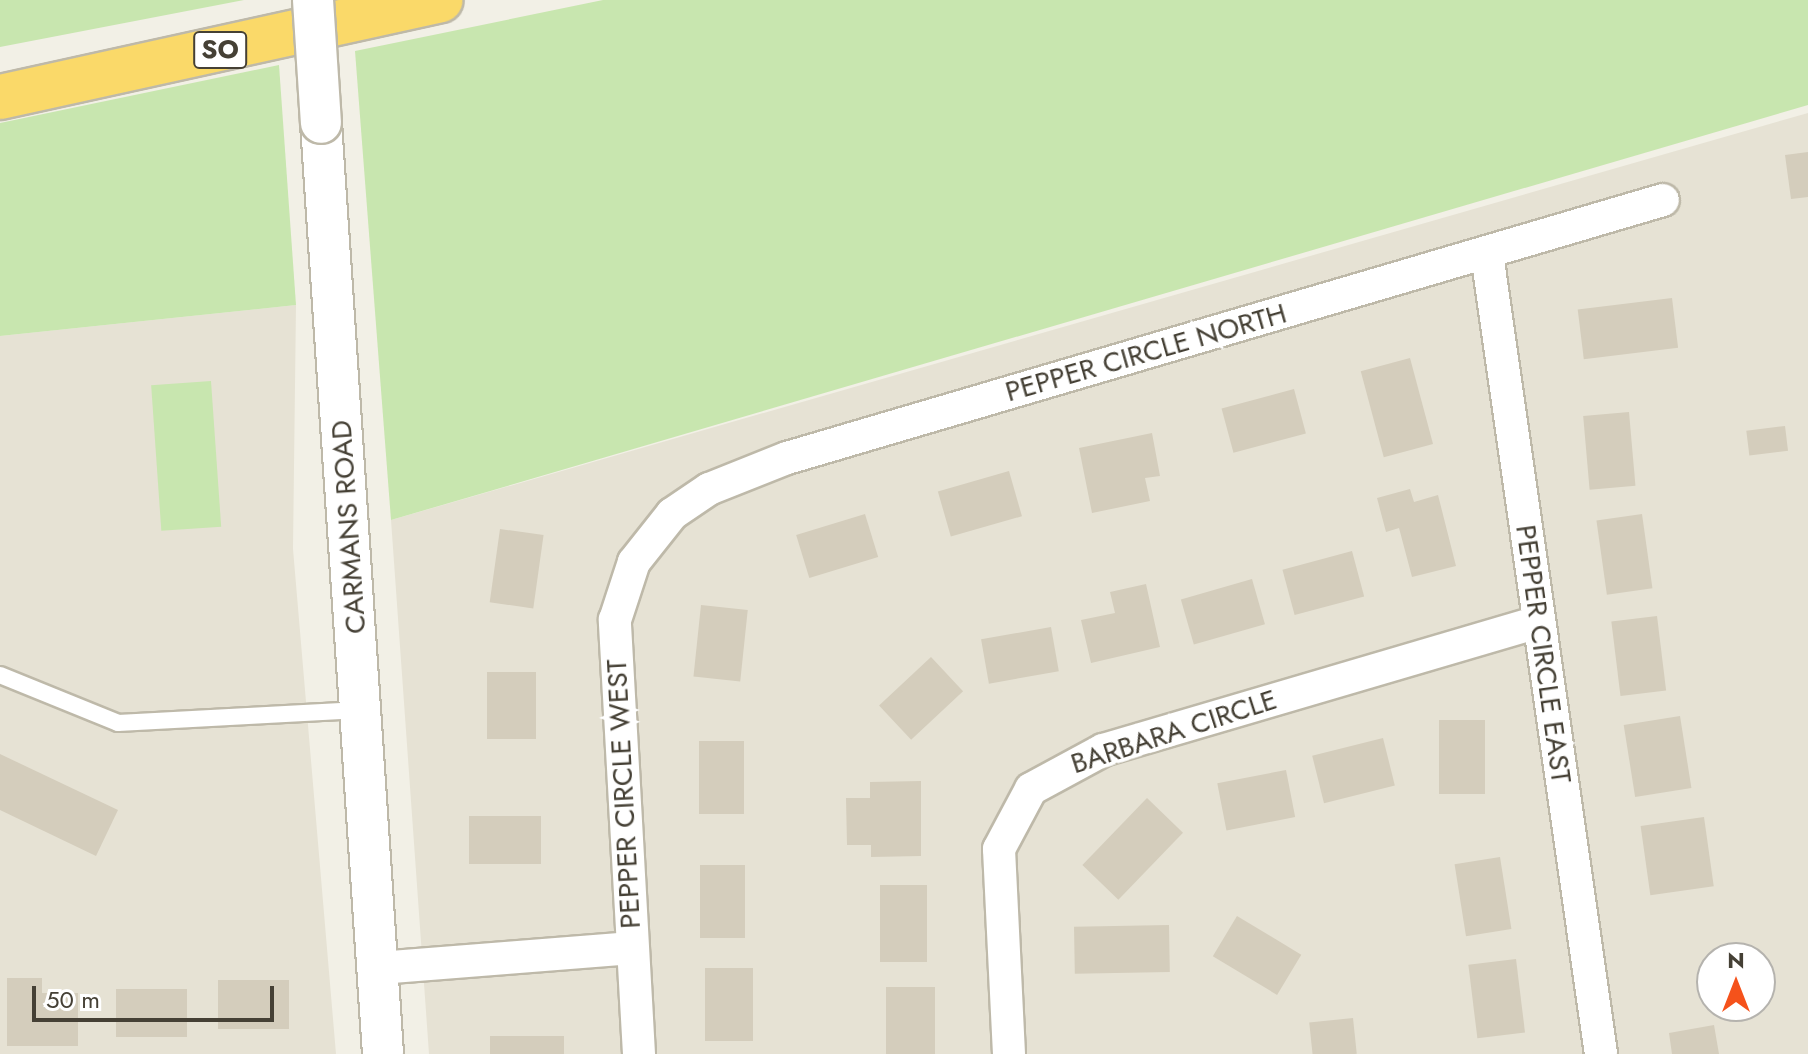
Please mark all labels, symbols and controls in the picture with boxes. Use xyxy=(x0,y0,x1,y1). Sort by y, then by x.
road number: SO xyxy=(192,28,248,72)
street label: PEPPER CIRCLE NORTH xyxy=(1002,297,1290,409)
street label: CARMANS ROAD xyxy=(325,419,373,635)
street label: PEPPER CIRCLE EAST xyxy=(1508,523,1578,785)
street label: PEPPER CIRCLE WEST xyxy=(600,658,648,930)
street label: BARBARA CIRCLE xyxy=(1067,683,1281,781)
north arrow xyxy=(1696,942,1776,1022)
text: N xyxy=(1727,944,1745,976)
scale bar xyxy=(36,970,278,1020)
text: 50 m xyxy=(46,982,100,1017)

